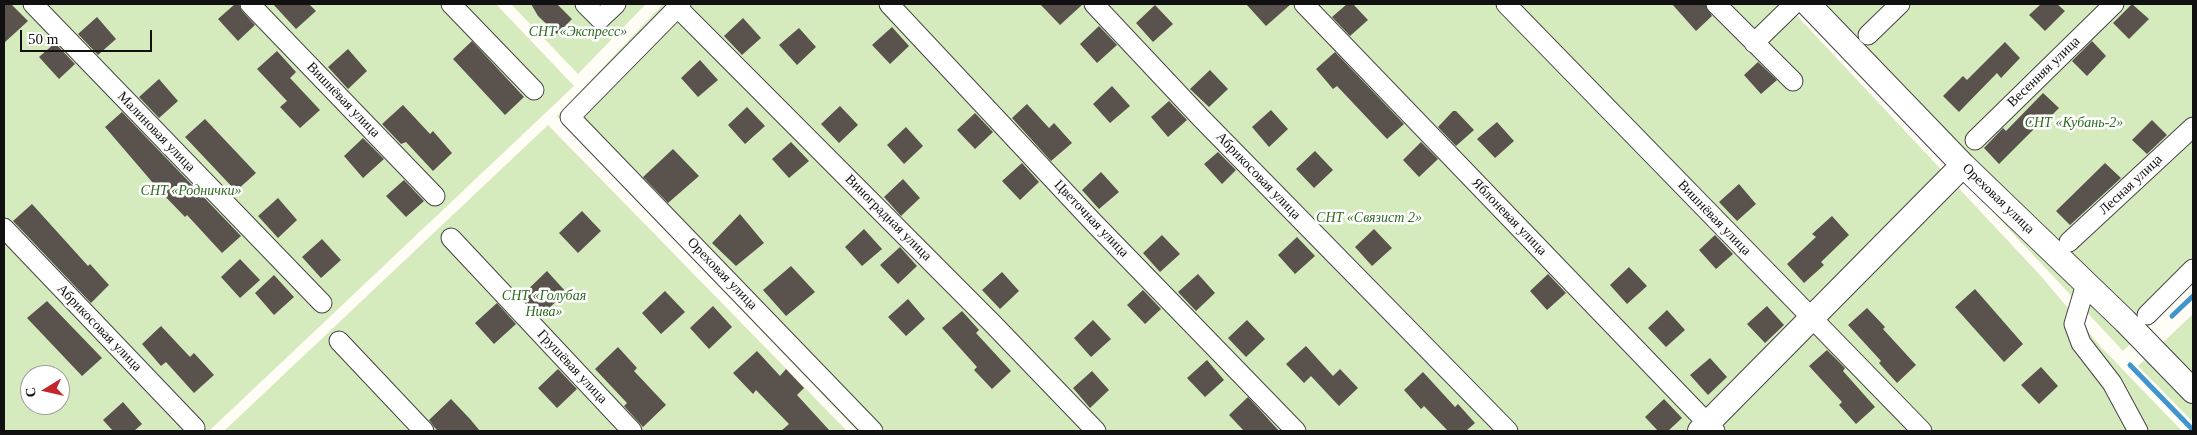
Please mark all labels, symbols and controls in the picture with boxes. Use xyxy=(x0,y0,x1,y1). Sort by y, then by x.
scale bar xyxy=(22,20,155,52)
park label: СНТ «Экспресс» xyxy=(529,24,627,40)
text: 50 m xyxy=(28,31,58,47)
street label: Весенняя улица xyxy=(2004,33,2084,111)
street label: Вишнёвая улица xyxy=(303,59,383,141)
street label: Малиновая улица xyxy=(114,88,198,176)
park label: СНТ «Кубань-2» xyxy=(2025,115,2123,131)
street label: Абрикосовая улица xyxy=(1212,129,1304,223)
street label: Лесная улица xyxy=(2096,151,2166,219)
street label: Ореховая улица xyxy=(1958,160,2038,238)
street label: Виноградная улица xyxy=(841,171,935,265)
street label: Яблоневая улица xyxy=(1468,175,1550,259)
street label: Цветочная улица xyxy=(1050,177,1132,261)
street label: Вишнёвая улица xyxy=(1674,177,1754,259)
park label: СНТ «Роднички» xyxy=(141,183,241,199)
park label: СНТ «Связист 2» xyxy=(1316,210,1422,226)
street label: Ореховая улица xyxy=(683,234,761,314)
street label: Абрикосовая улица xyxy=(53,281,145,375)
park label: СНТ «Голубая Нива» xyxy=(502,288,586,321)
street label: Грушёвая улица xyxy=(533,326,611,408)
north arrow xyxy=(20,365,70,415)
text: С xyxy=(22,386,39,398)

